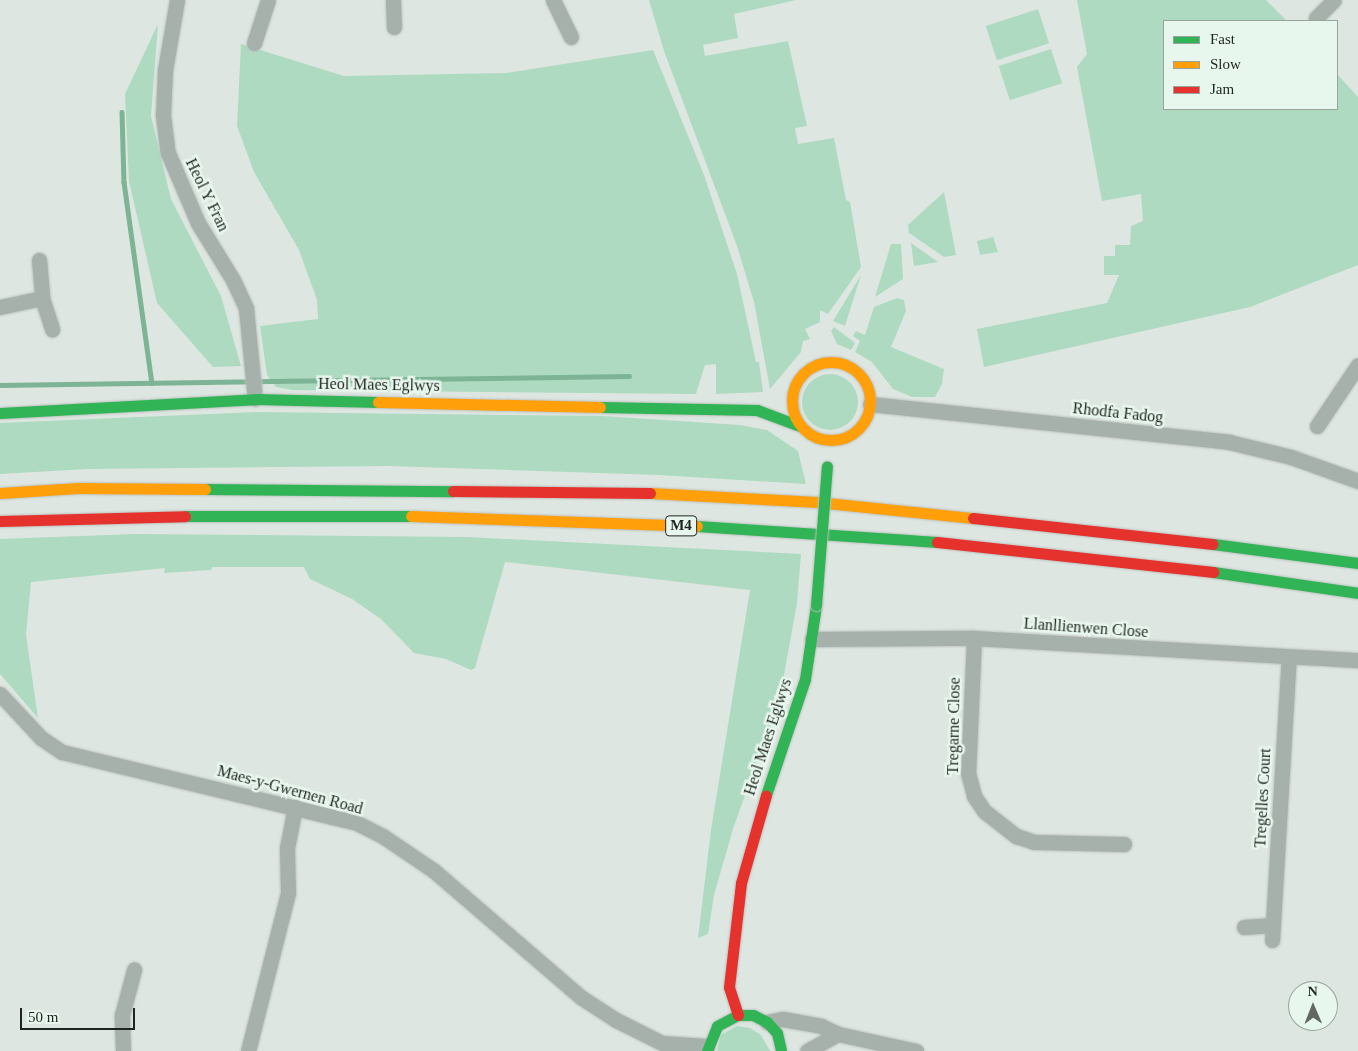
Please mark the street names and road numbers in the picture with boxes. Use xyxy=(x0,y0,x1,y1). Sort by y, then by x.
street label: Heol Y Fran xyxy=(181,155,233,235)
street label: Heol Maes Eglwys xyxy=(318,374,440,396)
street label: Rhodfa Fadog xyxy=(1072,399,1164,427)
road number: M4 xyxy=(665,514,697,538)
street label: Llanllienwen Close xyxy=(1023,614,1149,642)
street label: Heol Maes Eglwys xyxy=(740,676,796,798)
street label: Tregarne Close xyxy=(944,677,964,775)
street label: Tregelles Court xyxy=(1251,748,1275,848)
street label: Maes-y-Gwernen Road xyxy=(215,761,365,819)

